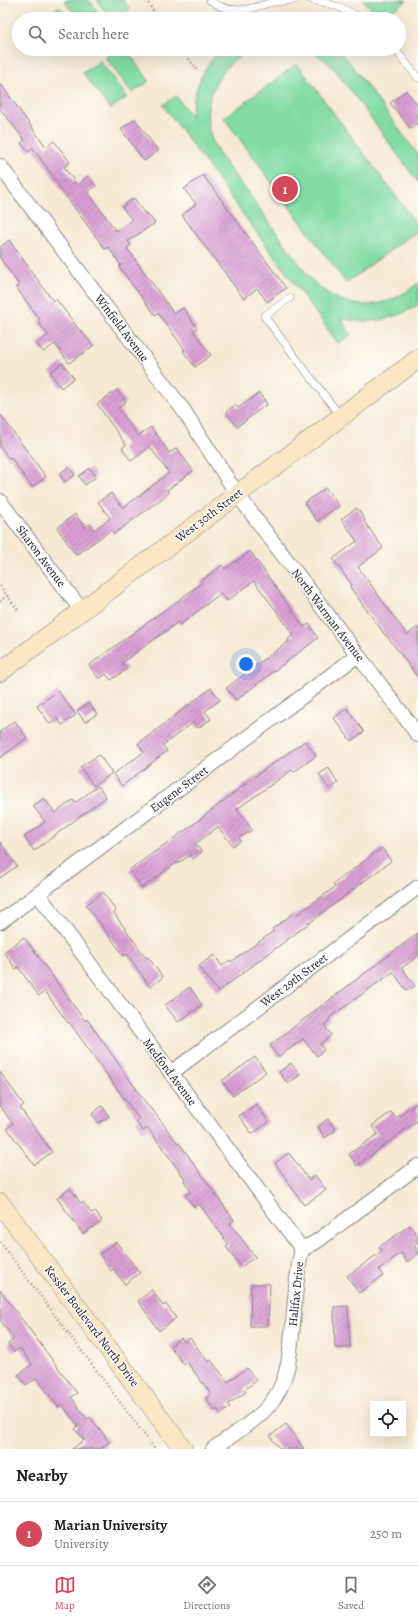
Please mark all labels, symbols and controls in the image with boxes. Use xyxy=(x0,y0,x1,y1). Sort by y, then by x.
search box xyxy=(12,12,406,56)
icon: search xyxy=(26,23,48,45)
text: Search here xyxy=(58,24,129,44)
pin: 1 xyxy=(272,174,298,204)
street label: Winfield Avenue xyxy=(91,290,153,365)
street label: West 30th Street xyxy=(171,484,246,546)
street label: Sharon Avenue xyxy=(13,522,69,590)
street label: North Warman Avenue xyxy=(288,565,368,665)
your location xyxy=(236,654,256,674)
street label: Eugene Street xyxy=(147,762,211,816)
street label: West 29th Street xyxy=(256,949,331,1011)
street label: Medford Avenue xyxy=(139,1035,201,1109)
street label: Halifax Drive xyxy=(285,1261,307,1327)
street label: Kessler Boulevard North Drive xyxy=(41,1262,143,1390)
map controls xyxy=(370,1401,406,1437)
button: locate xyxy=(370,1401,406,1437)
text: Nearby xyxy=(16,1464,67,1487)
text: Marian University xyxy=(54,1515,167,1535)
text: 1 xyxy=(27,1525,31,1542)
text: 250 m xyxy=(370,1525,402,1542)
text: University xyxy=(54,1535,109,1552)
tab: Map xyxy=(54,1574,76,1613)
tab: Directions xyxy=(183,1574,231,1613)
tab: Saved xyxy=(338,1574,364,1613)

